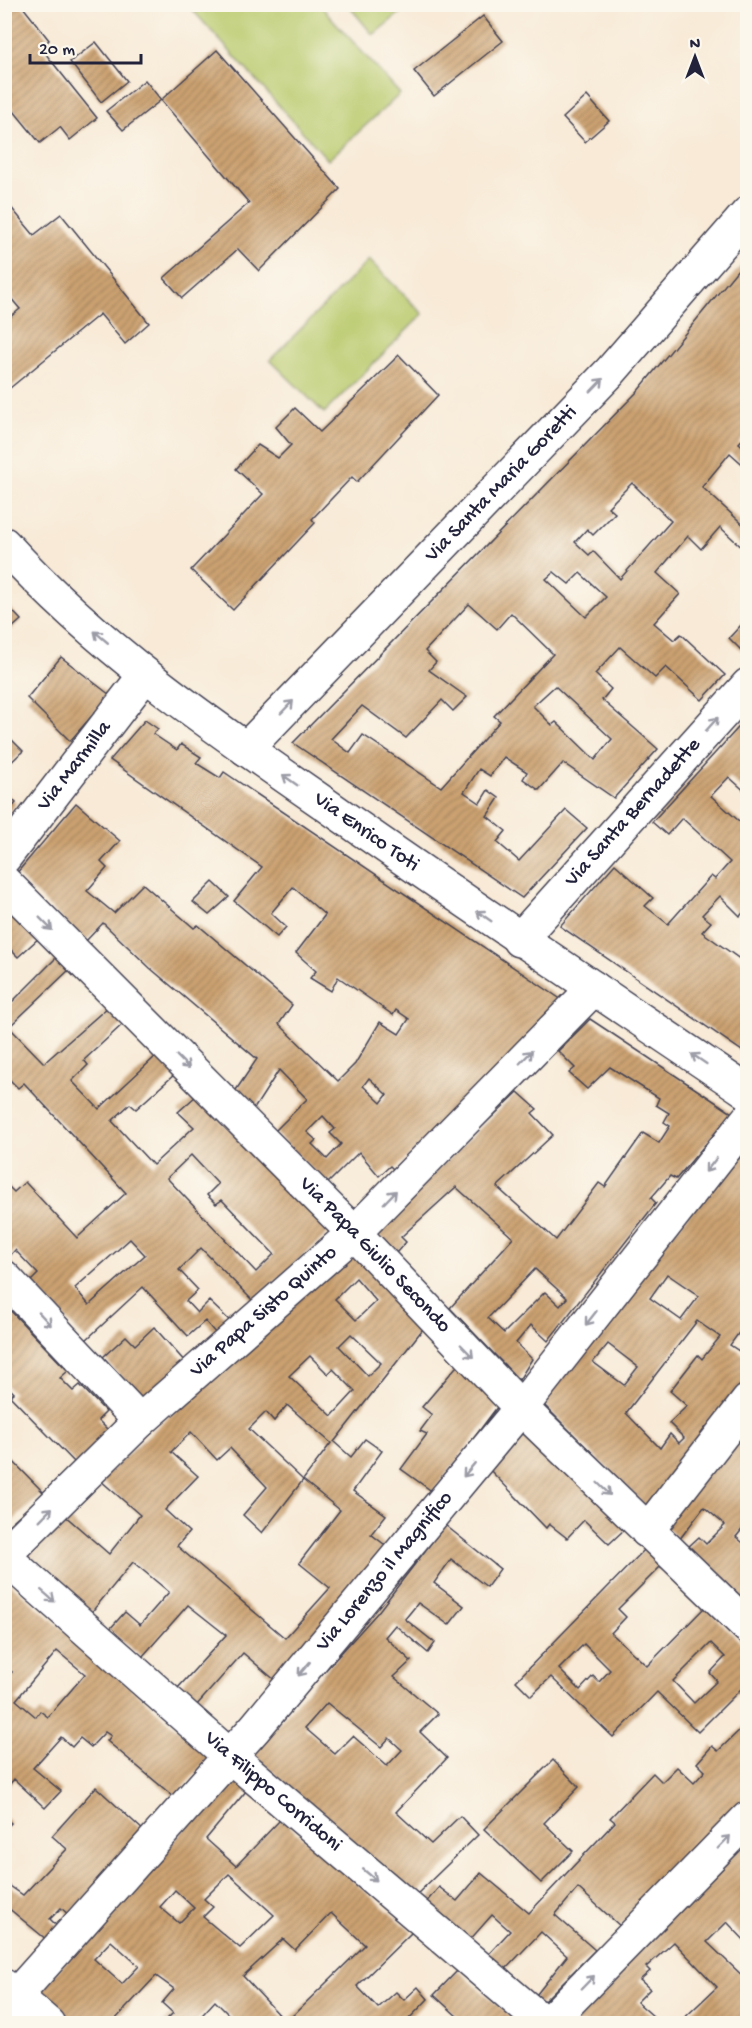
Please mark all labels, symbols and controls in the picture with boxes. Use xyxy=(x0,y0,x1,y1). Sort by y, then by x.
scale bar xyxy=(30,27,141,65)
north arrow xyxy=(665,27,725,87)
text: N xyxy=(690,36,701,55)
text: 20 m xyxy=(39,40,75,61)
one-way arrow xyxy=(590,378,604,393)
street label: Via Santa Maria Goretti xyxy=(419,401,583,569)
one-way arrow xyxy=(94,630,109,644)
one-way arrow xyxy=(280,700,295,715)
street label: Via Marmilla xyxy=(32,715,118,817)
one-way arrow xyxy=(705,717,719,732)
street label: Via Santa Bernadette xyxy=(559,732,707,893)
one-way arrow xyxy=(282,774,299,786)
street label: Via Enrico Toti xyxy=(308,787,424,878)
one-way arrow xyxy=(477,910,493,922)
one-way arrow xyxy=(38,916,53,931)
one-way arrow xyxy=(519,1050,534,1065)
one-way arrow xyxy=(691,1053,708,1065)
one-way arrow xyxy=(176,1054,191,1069)
one-way arrow xyxy=(705,1157,718,1173)
street label: Via Papa Giulio Secondo xyxy=(292,1171,456,1339)
one-way arrow xyxy=(383,1189,397,1204)
street label: Via Papa Sisto Quinto xyxy=(185,1241,343,1384)
one-way arrow xyxy=(585,1310,598,1326)
one-way arrow xyxy=(37,1312,52,1327)
one-way arrow xyxy=(460,1343,474,1358)
one-way arrow xyxy=(463,1462,476,1478)
one-way arrow xyxy=(597,1482,612,1497)
street label: Via Lorenzo il Magnifico xyxy=(310,1486,459,1658)
one-way arrow xyxy=(39,1506,54,1521)
one-way arrow xyxy=(41,1589,56,1603)
one-way arrow xyxy=(297,1661,311,1676)
street label: Via Filippo Corridoni xyxy=(198,1726,347,1858)
one-way arrow xyxy=(716,1834,731,1849)
one-way arrow xyxy=(362,1868,377,1882)
one-way arrow xyxy=(580,1974,595,1989)

